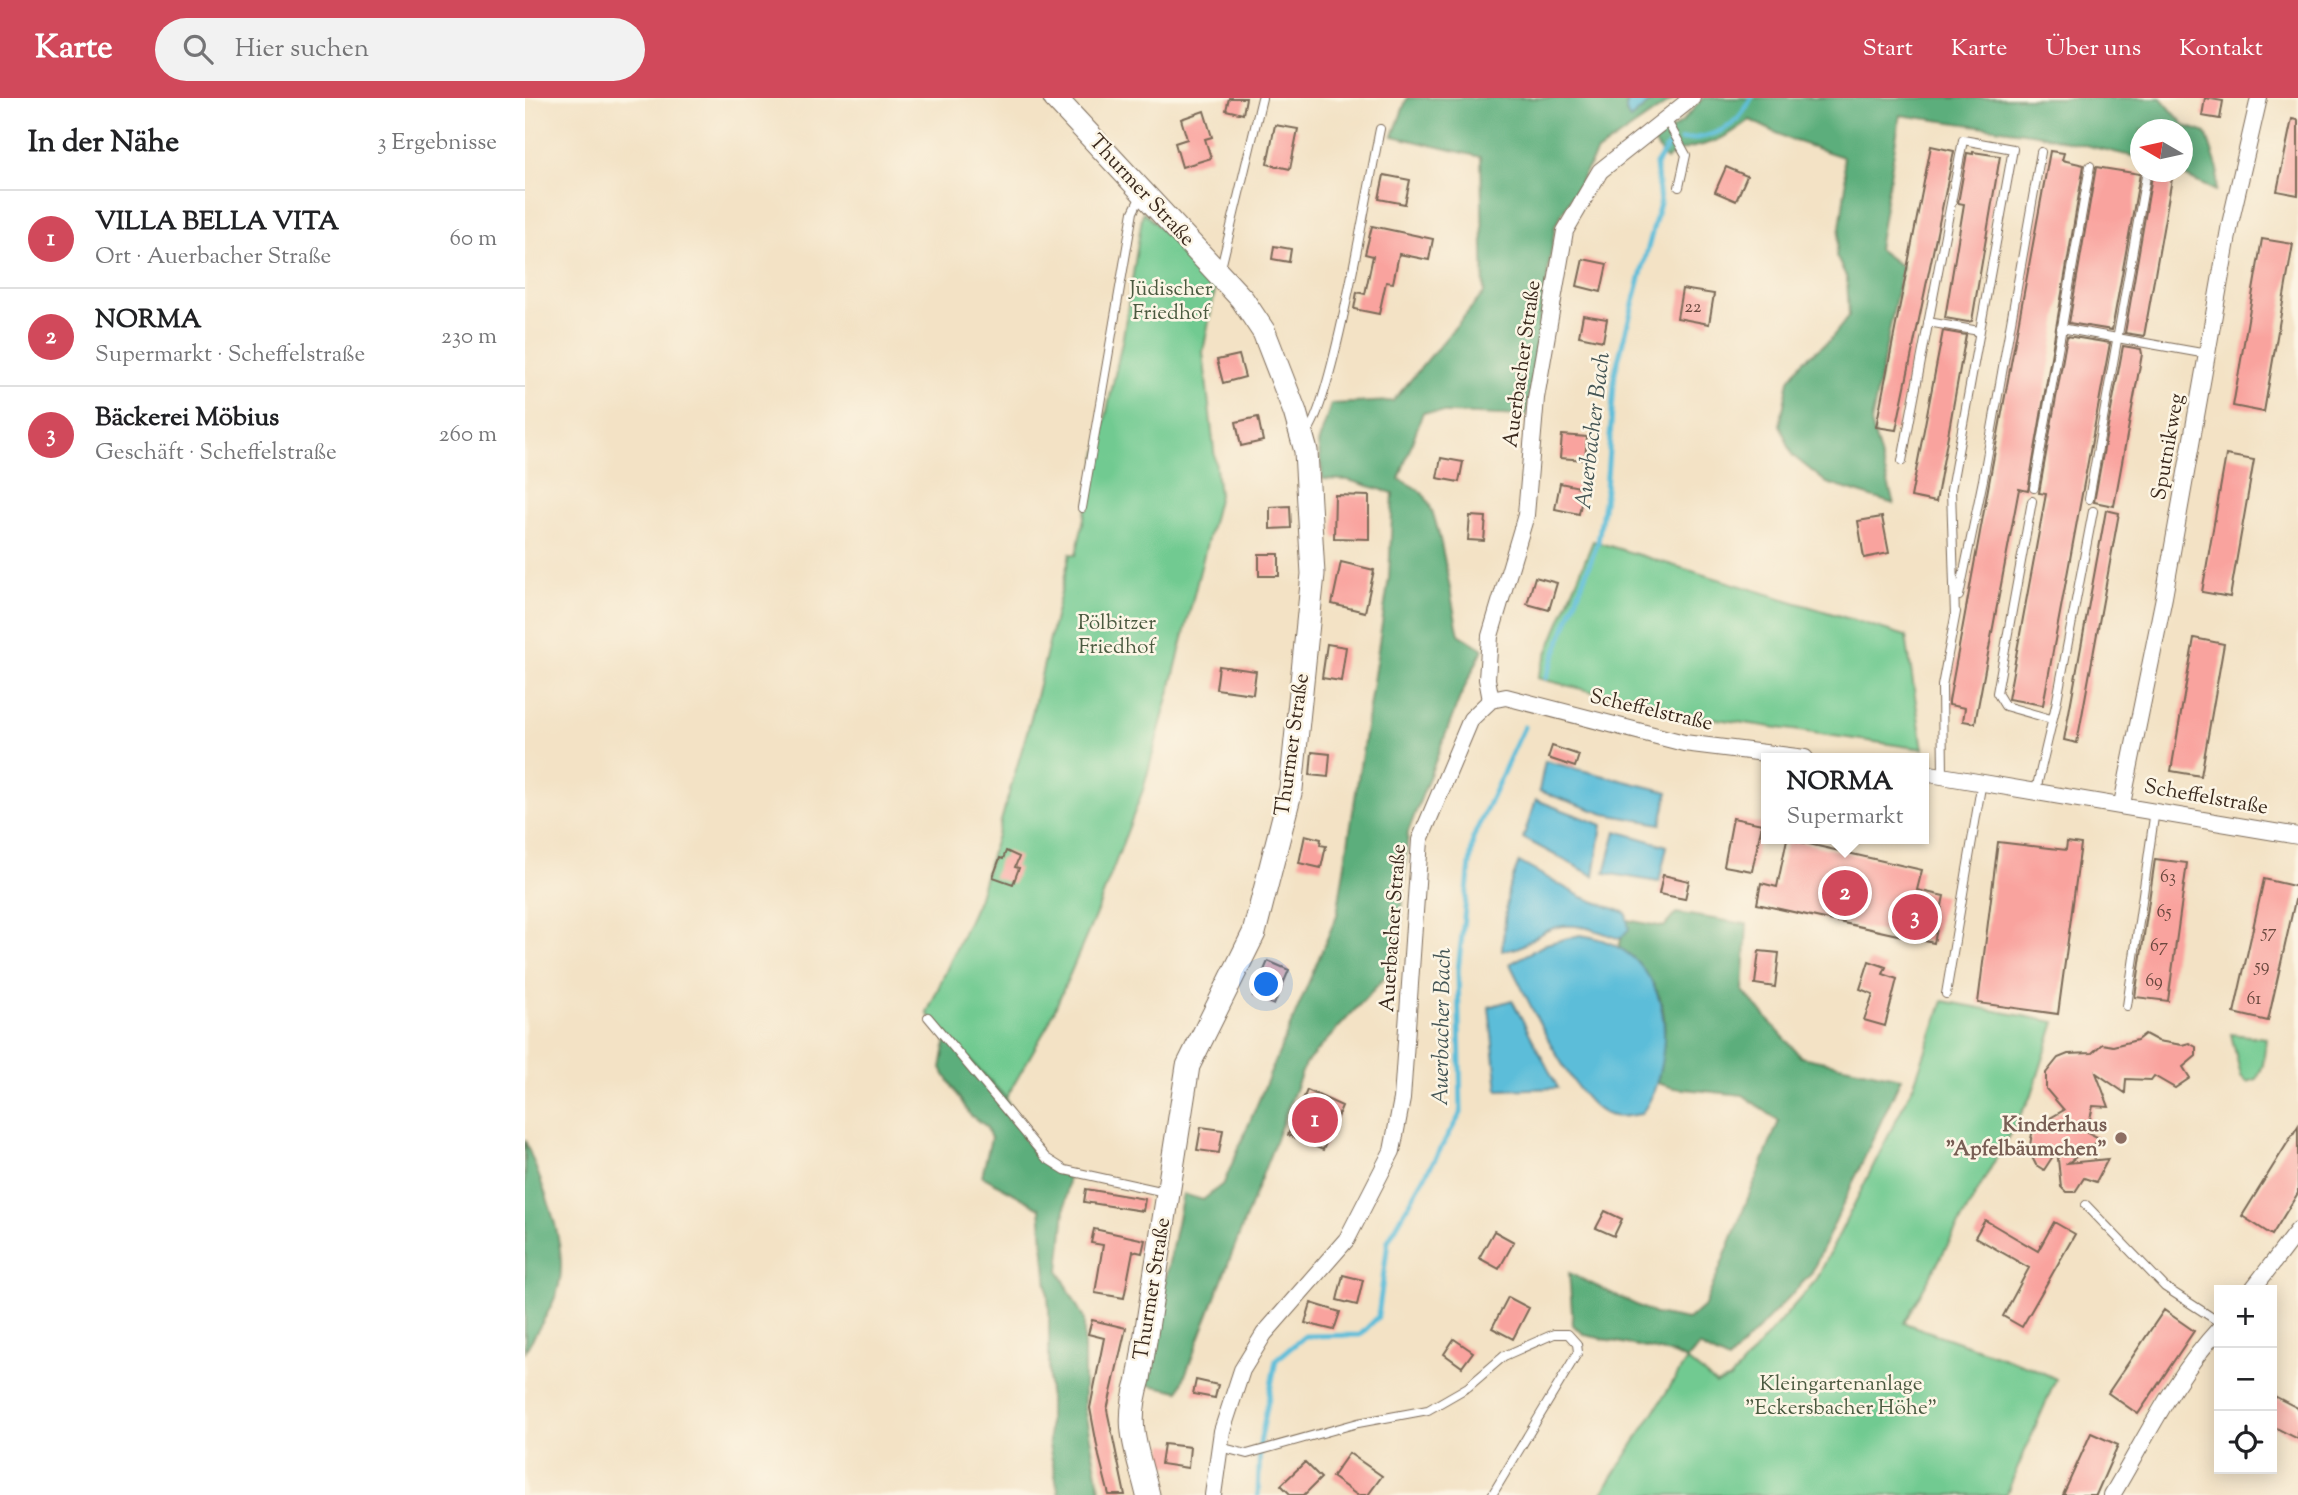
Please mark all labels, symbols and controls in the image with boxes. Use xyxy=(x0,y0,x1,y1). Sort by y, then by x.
search box xyxy=(155,18,645,81)
text: Karte xyxy=(35,25,113,73)
icon: search xyxy=(179,30,217,68)
text: Hier suchen xyxy=(235,31,369,68)
text: Start xyxy=(1862,32,1913,66)
text: Karte xyxy=(1951,32,2007,66)
text: Über uns xyxy=(2045,32,2141,66)
text: Kontakt xyxy=(2179,32,2263,66)
north arrow xyxy=(2130,119,2193,182)
text: In der Nähe xyxy=(28,122,179,165)
text: 3 Ergebnisse xyxy=(377,127,497,160)
street label: Thurmer Straße xyxy=(1081,128,1201,254)
text: VILLA BELLA VITA xyxy=(95,204,339,241)
text: 1 xyxy=(47,223,55,256)
text: 60 m xyxy=(449,223,497,256)
text: Ort · Auerbacher Straße xyxy=(95,241,331,274)
park label: Jüdischer Friedhof xyxy=(1128,275,1213,329)
street label: Auerbacher Straße xyxy=(1496,278,1550,450)
house number: 22 xyxy=(1685,295,1702,321)
text: NORMA xyxy=(95,302,202,339)
text: 2 xyxy=(46,321,56,354)
text: 230 m xyxy=(441,321,497,354)
text: Supermarkt · Scheffelstraße xyxy=(95,339,365,372)
water label: Auerbacher Bach xyxy=(1568,351,1620,511)
street label: Sputnikweg xyxy=(2145,391,2193,503)
text: Bäckerei Möbius xyxy=(95,400,279,437)
text: 3 xyxy=(46,419,56,452)
text: 260 m xyxy=(439,419,497,452)
text: Geschäft · Scheffelstraße xyxy=(95,437,337,470)
park label: Pölbitzer Friedhof xyxy=(1078,609,1158,663)
street label: Thurmer Straße xyxy=(1268,671,1318,819)
street label: Scheffelstraße xyxy=(1586,682,1716,740)
popup xyxy=(1761,753,1929,844)
text: NORMA xyxy=(1786,764,1893,801)
street label: Scheffelstraße xyxy=(2142,772,2270,824)
text: Supermarkt xyxy=(1786,801,1904,834)
street label: Auerbacher Straße xyxy=(1373,843,1415,1013)
house number: 63 xyxy=(2160,865,2176,891)
pin: 2 xyxy=(1822,867,1868,919)
pin: 3 xyxy=(1892,891,1938,943)
house number: 65 xyxy=(2156,900,2172,926)
house number: 57 xyxy=(2260,920,2277,946)
house number: 67 xyxy=(2150,934,2168,960)
water label: Auerbacher Bach xyxy=(1425,948,1461,1106)
house number: 59 xyxy=(2254,954,2270,980)
your location xyxy=(1249,967,1283,1001)
house number: 69 xyxy=(2145,969,2163,995)
house number: 61 xyxy=(2247,987,2261,1013)
pin: 1 xyxy=(1292,1094,1338,1146)
place label: Kinderhaus "Apfelbäumchen" xyxy=(1946,1111,2107,1165)
marker: Kinderhaus "Apfelbäumchen" xyxy=(2113,1130,2129,1146)
street label: Thurmer Straße xyxy=(1127,1215,1179,1363)
map controls xyxy=(2214,1285,2277,1474)
button: + xyxy=(2214,1285,2277,1348)
button: − xyxy=(2214,1348,2277,1411)
park label: Kleingartenanlage "Eckersbacher Höhe" xyxy=(1745,1370,1937,1424)
button: locate xyxy=(2214,1411,2277,1474)

